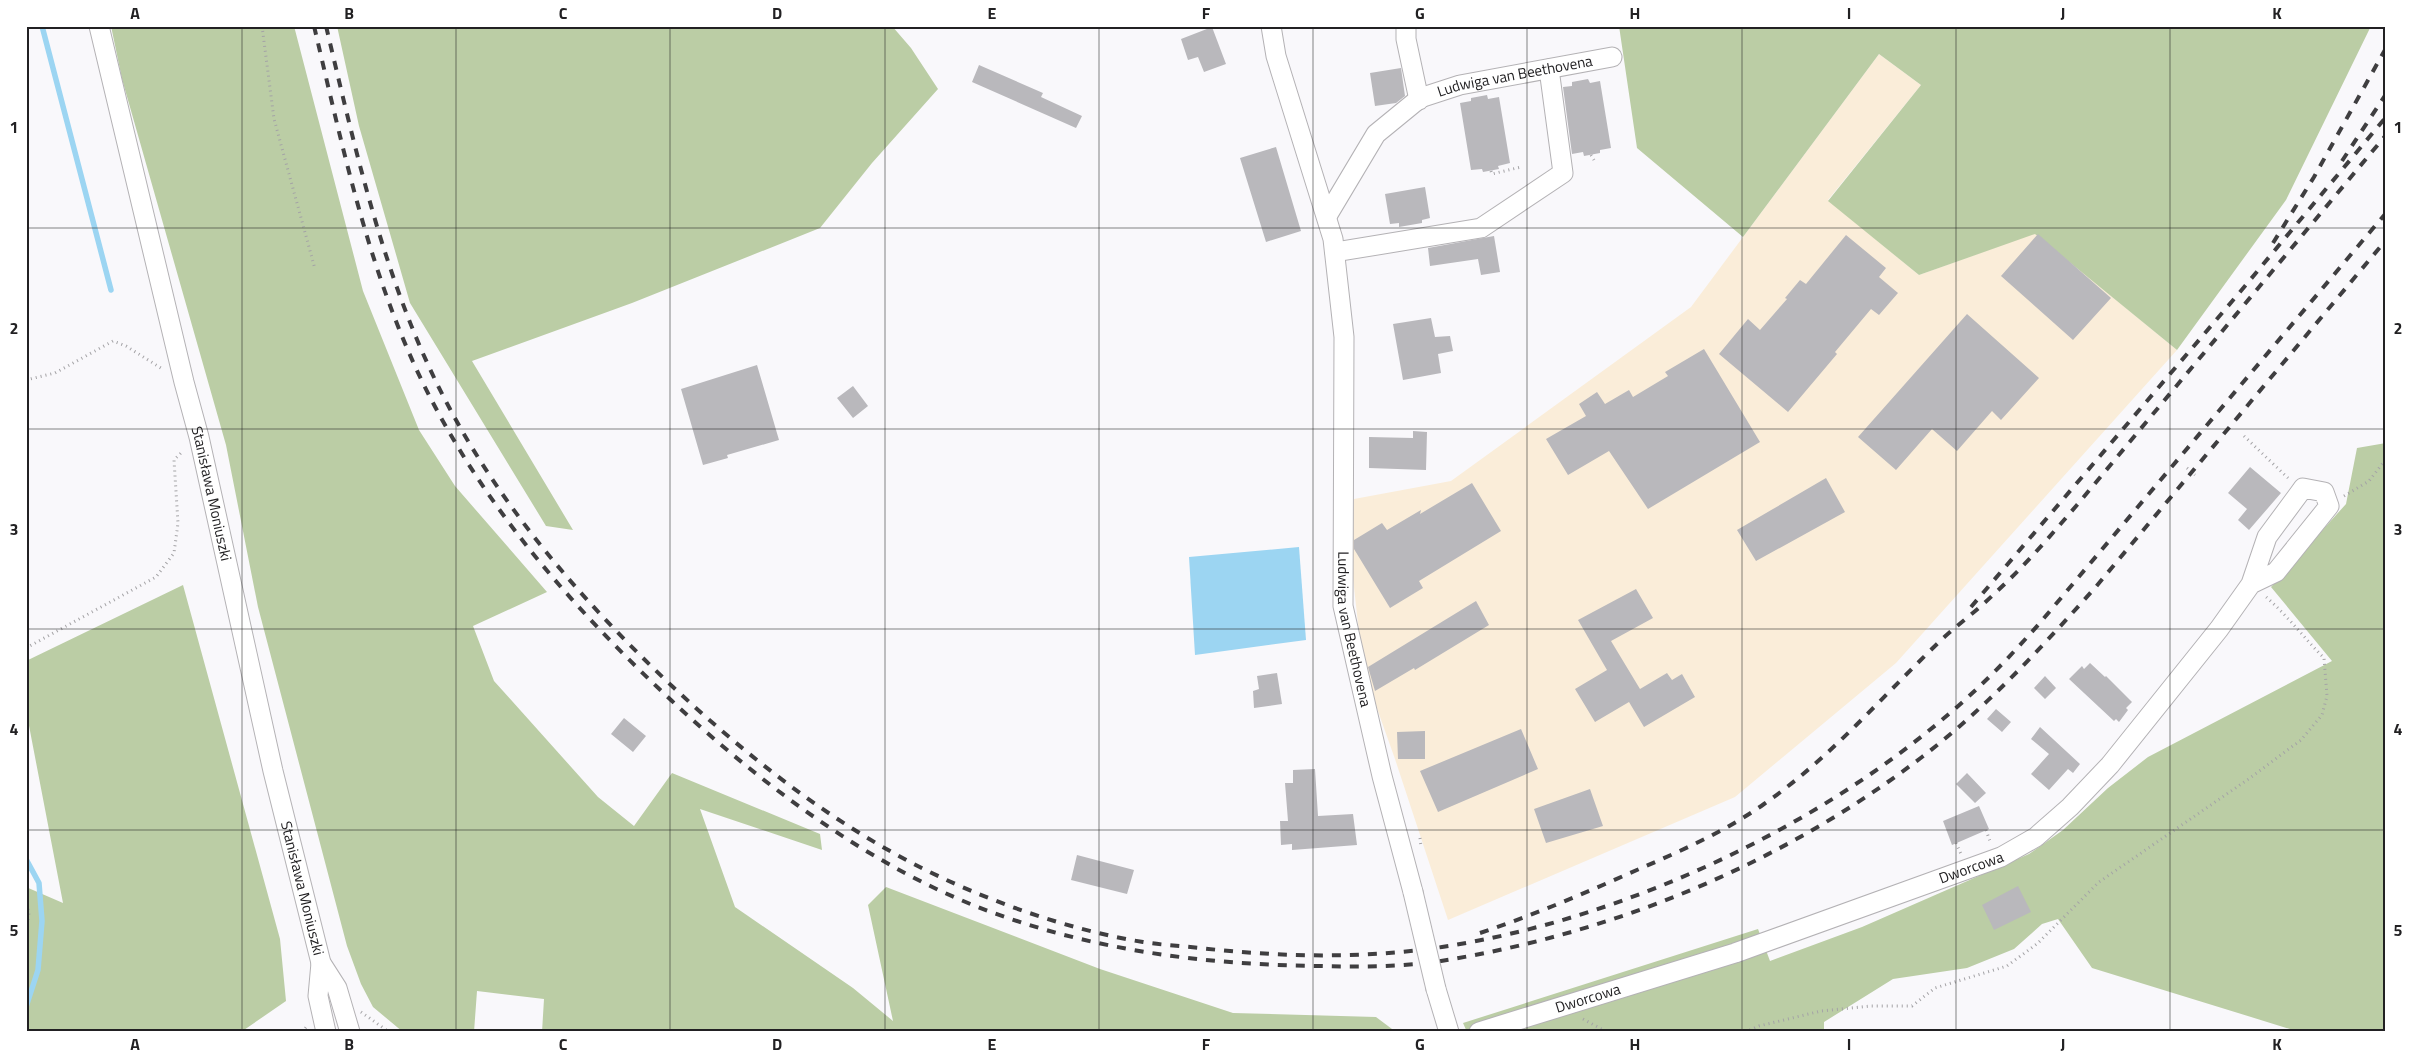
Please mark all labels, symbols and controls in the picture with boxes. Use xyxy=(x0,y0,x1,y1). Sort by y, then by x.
text: A xyxy=(130,1,140,25)
text: B xyxy=(344,1,354,25)
text: C xyxy=(559,1,568,25)
text: D xyxy=(772,1,782,25)
text: E xyxy=(988,1,997,25)
text: F xyxy=(1202,1,1211,25)
text: G xyxy=(1415,1,1425,25)
text: H xyxy=(1630,1,1640,25)
text: I xyxy=(1847,1,1851,25)
text: J xyxy=(2061,1,2065,25)
text: K xyxy=(2272,1,2282,25)
street label: Ludwiga van Beethovena xyxy=(1434,49,1595,103)
text: 1 xyxy=(10,115,18,139)
text: 1 xyxy=(2394,115,2402,139)
text: 2 xyxy=(10,316,18,340)
text: 2 xyxy=(2394,316,2402,340)
street label: Stanisława Moniuszki xyxy=(186,423,238,563)
text: 3 xyxy=(10,517,18,541)
text: 3 xyxy=(2394,517,2402,541)
street label: Ludwiga van Beethovena xyxy=(1332,551,1378,710)
text: 4 xyxy=(10,717,19,741)
text: 4 xyxy=(2394,717,2403,741)
street label: Stanisława Moniuszki xyxy=(275,819,331,958)
street label: Dworcowa xyxy=(1935,845,2007,890)
text: 5 xyxy=(10,918,19,942)
text: 5 xyxy=(2394,918,2403,942)
street label: Dworcowa xyxy=(1552,977,1624,1019)
text: A xyxy=(130,1032,140,1056)
text: B xyxy=(344,1032,354,1056)
text: C xyxy=(559,1032,568,1056)
text: D xyxy=(772,1032,782,1056)
text: E xyxy=(988,1032,997,1056)
text: F xyxy=(1202,1032,1211,1056)
text: G xyxy=(1415,1032,1425,1056)
text: H xyxy=(1630,1032,1640,1056)
text: I xyxy=(1847,1032,1851,1056)
text: J xyxy=(2061,1032,2065,1056)
text: K xyxy=(2272,1032,2282,1056)

